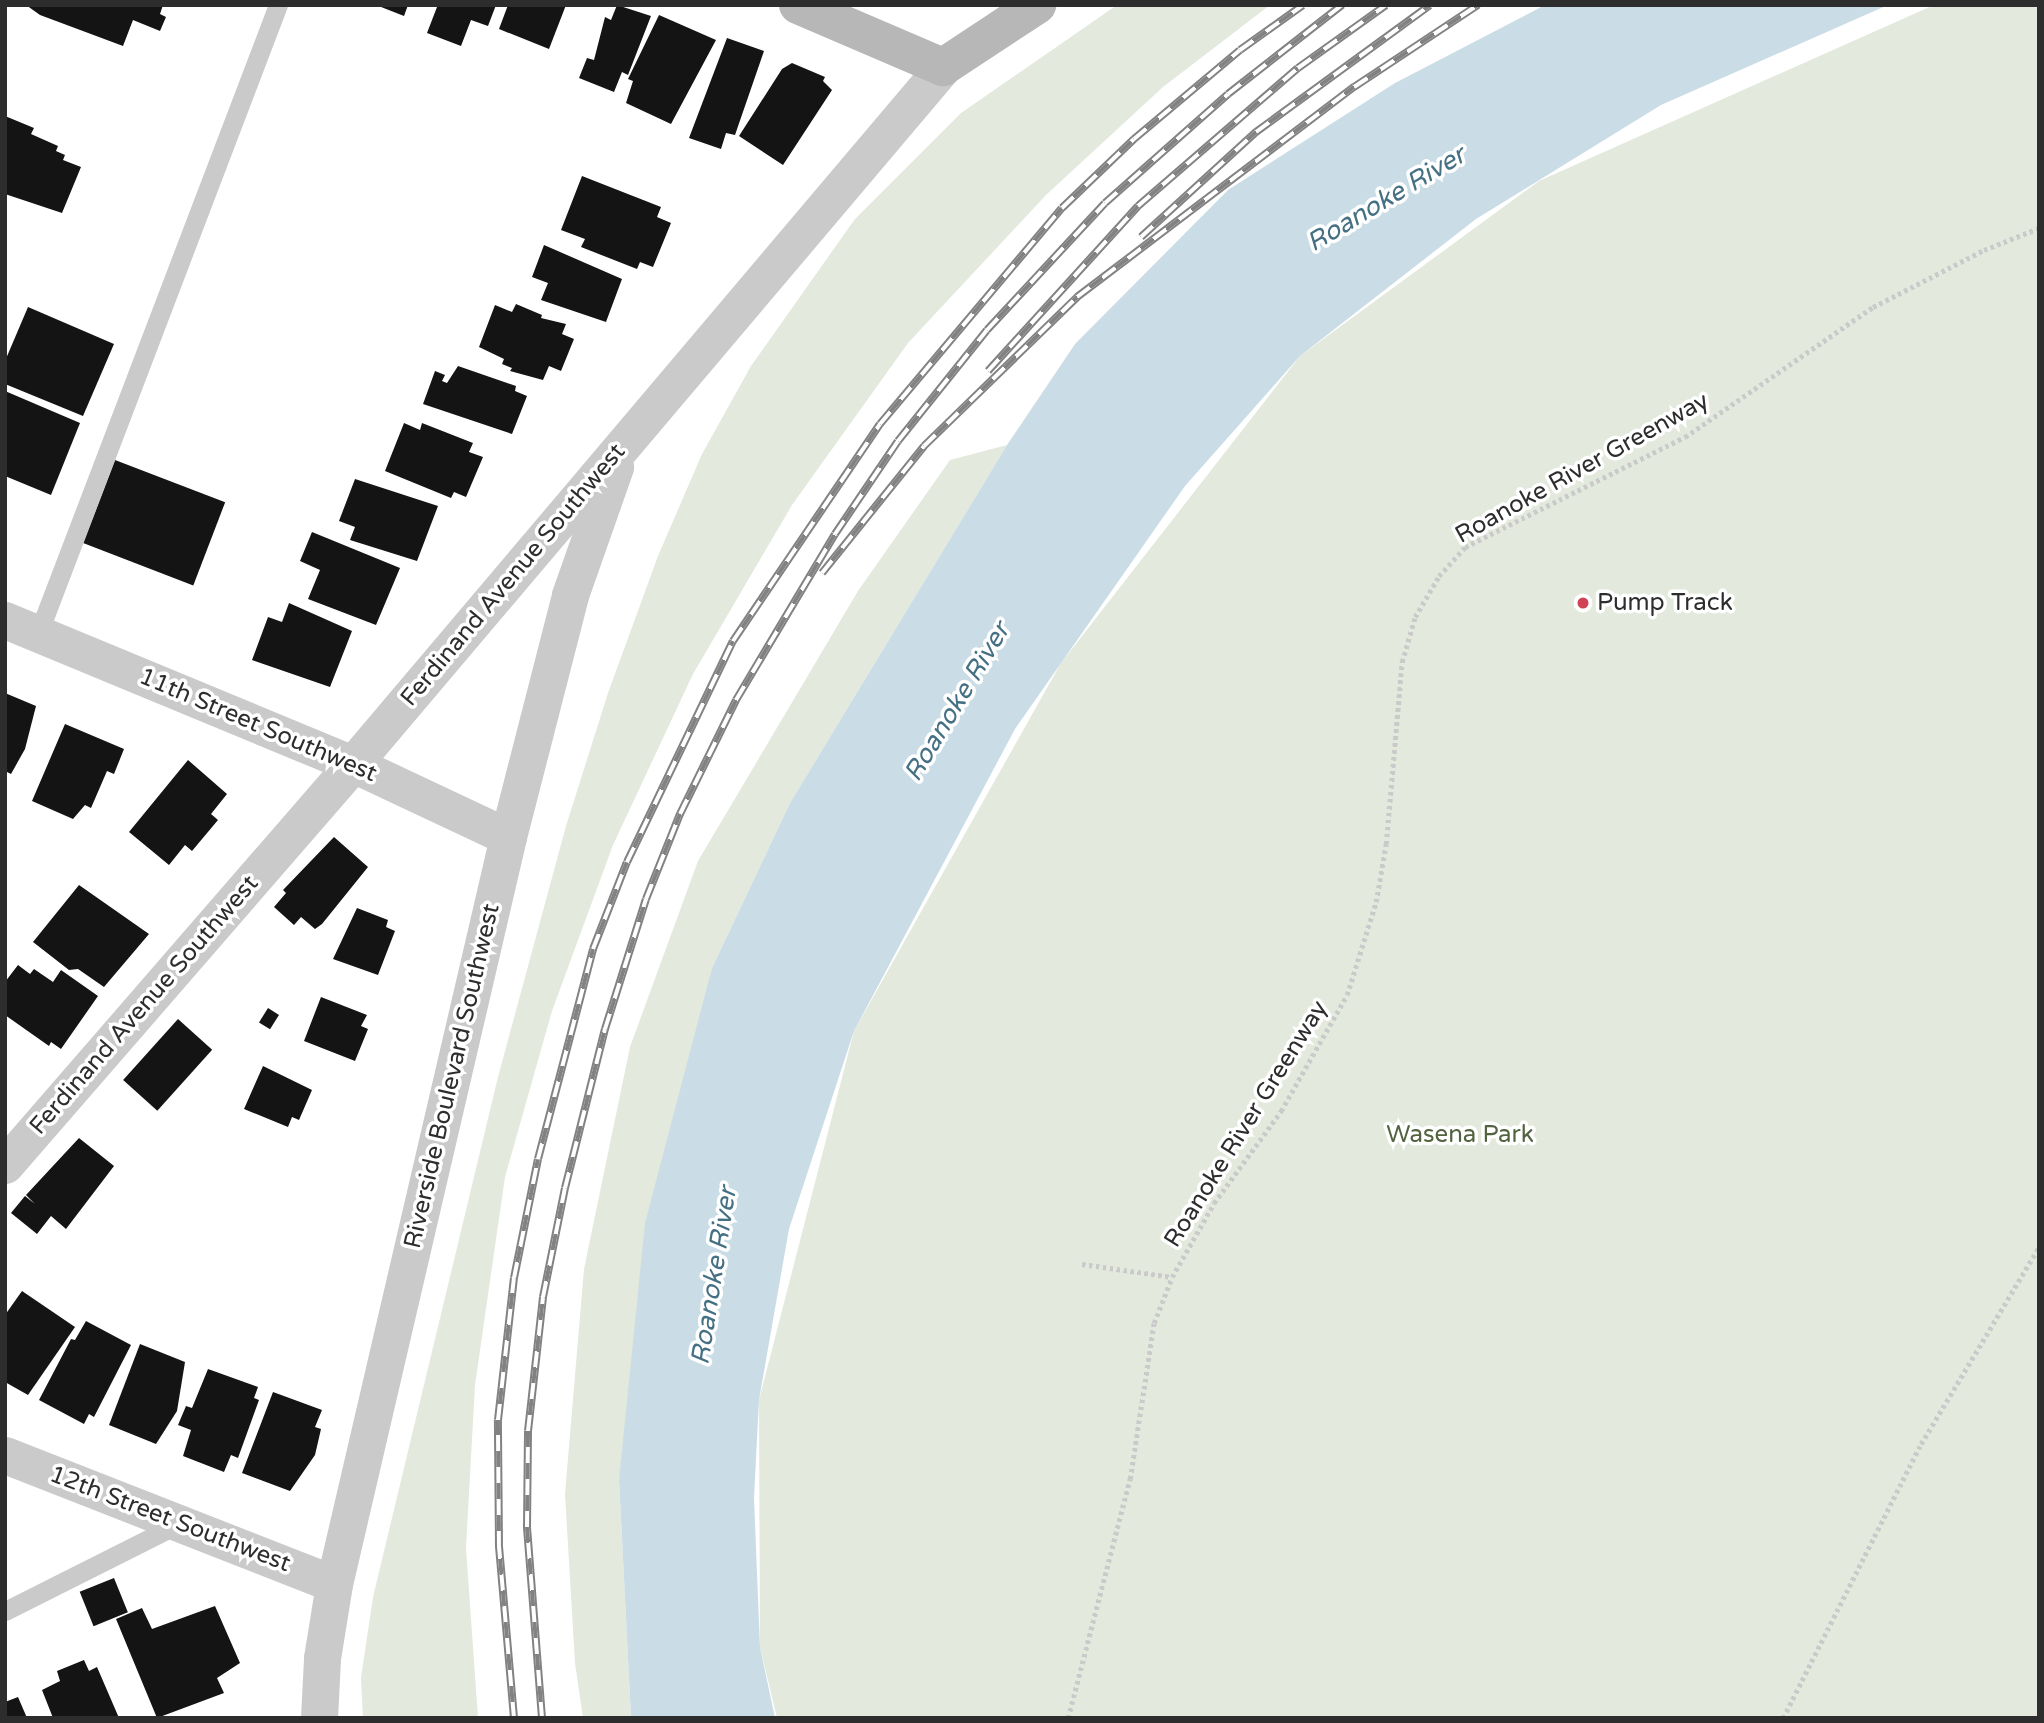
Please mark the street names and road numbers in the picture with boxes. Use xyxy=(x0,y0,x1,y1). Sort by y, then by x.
street label: Roanoke River Greenway xyxy=(1450,386,1714,550)
street label: Ferdinand Avenue Southwest xyxy=(395,438,631,712)
street label: 11th Street Southwest xyxy=(135,662,381,788)
street label: Ferdinand Avenue Southwest xyxy=(24,870,264,1140)
street label: Riverside Boulevard Southwest xyxy=(398,901,506,1251)
street label: Roanoke River Greenway xyxy=(1158,995,1334,1253)
street label: 12th Street Southwest xyxy=(46,1460,294,1578)

